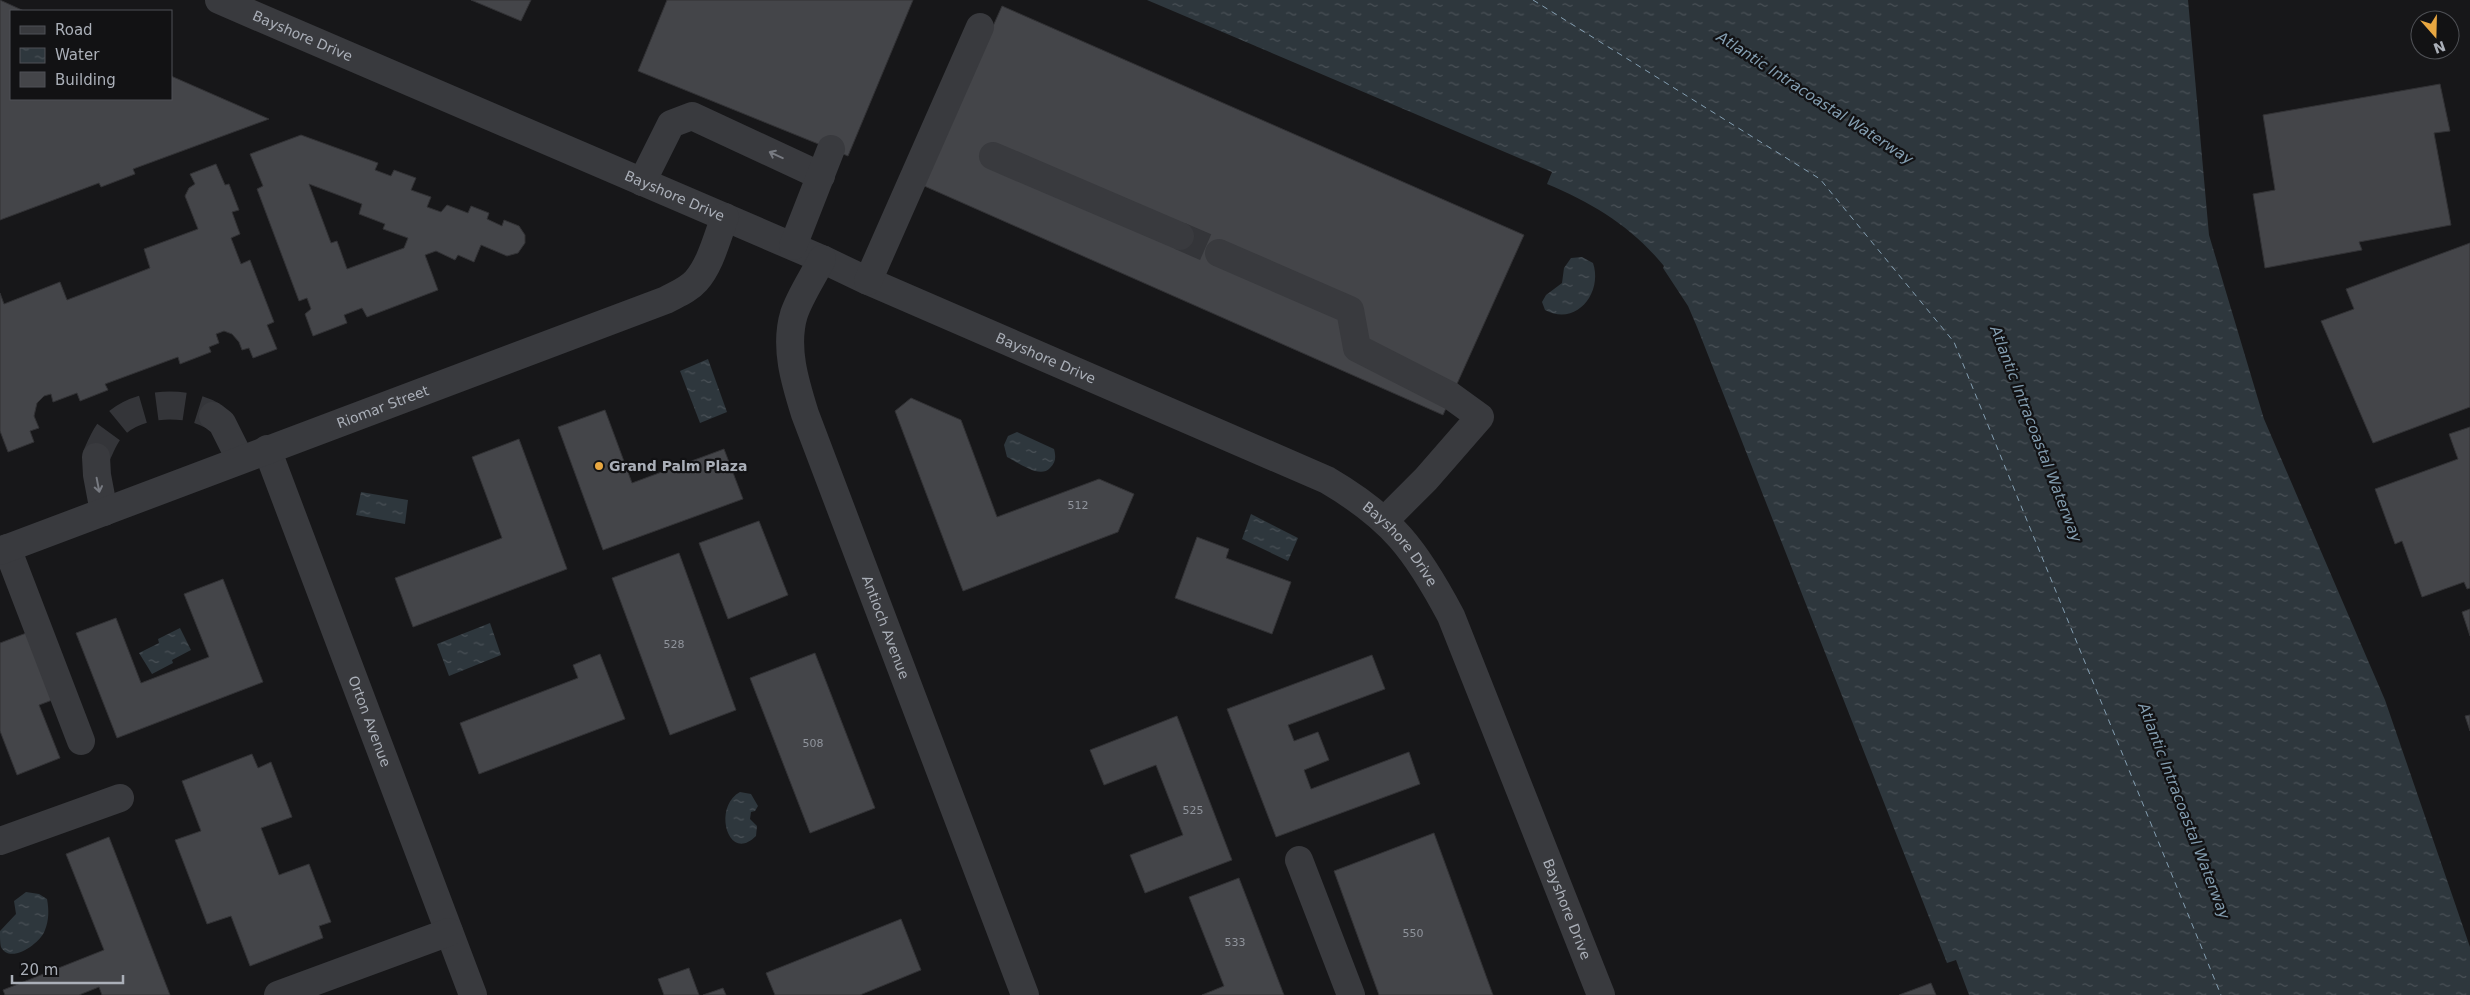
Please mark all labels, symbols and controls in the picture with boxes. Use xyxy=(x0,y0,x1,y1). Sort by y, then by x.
street label: Bayshore Drive xyxy=(250,7,355,64)
legend xyxy=(10,10,172,100)
north arrow xyxy=(2410,10,2460,60)
text: Road xyxy=(55,21,93,39)
water label: Atlantic Intracoastal Waterway xyxy=(1713,27,1917,169)
text: N xyxy=(2431,38,2448,57)
text: Water xyxy=(55,46,100,64)
text: Building xyxy=(55,71,116,89)
one-way arrow xyxy=(769,150,784,160)
street label: Bayshore Drive xyxy=(622,167,727,224)
water label: Atlantic Intracoastal Waterway xyxy=(1986,322,2086,546)
street label: Bayshore Drive xyxy=(993,329,1098,387)
street label: Riomar Street xyxy=(334,382,432,431)
place label: Grand Palm Plaza xyxy=(609,458,747,474)
marker: Grand Palm Plaza xyxy=(593,460,605,472)
one-way arrow xyxy=(94,476,104,492)
street label: Bayshore Drive xyxy=(1360,498,1441,589)
house number: 512 xyxy=(1068,499,1089,512)
street label: Antioch Avenue xyxy=(859,573,913,681)
house number: 528 xyxy=(664,638,685,651)
street label: Orton Avenue xyxy=(345,673,394,769)
water label: Atlantic Intracoastal Waterway xyxy=(2134,699,2234,923)
house number: 508 xyxy=(803,737,824,750)
house number: 525 xyxy=(1183,804,1204,817)
street label: Bayshore Drive xyxy=(1540,856,1594,962)
house number: 550 xyxy=(1403,927,1424,940)
house number: 533 xyxy=(1225,936,1246,949)
scale bar xyxy=(12,952,124,984)
text: 20 m xyxy=(20,961,58,979)

